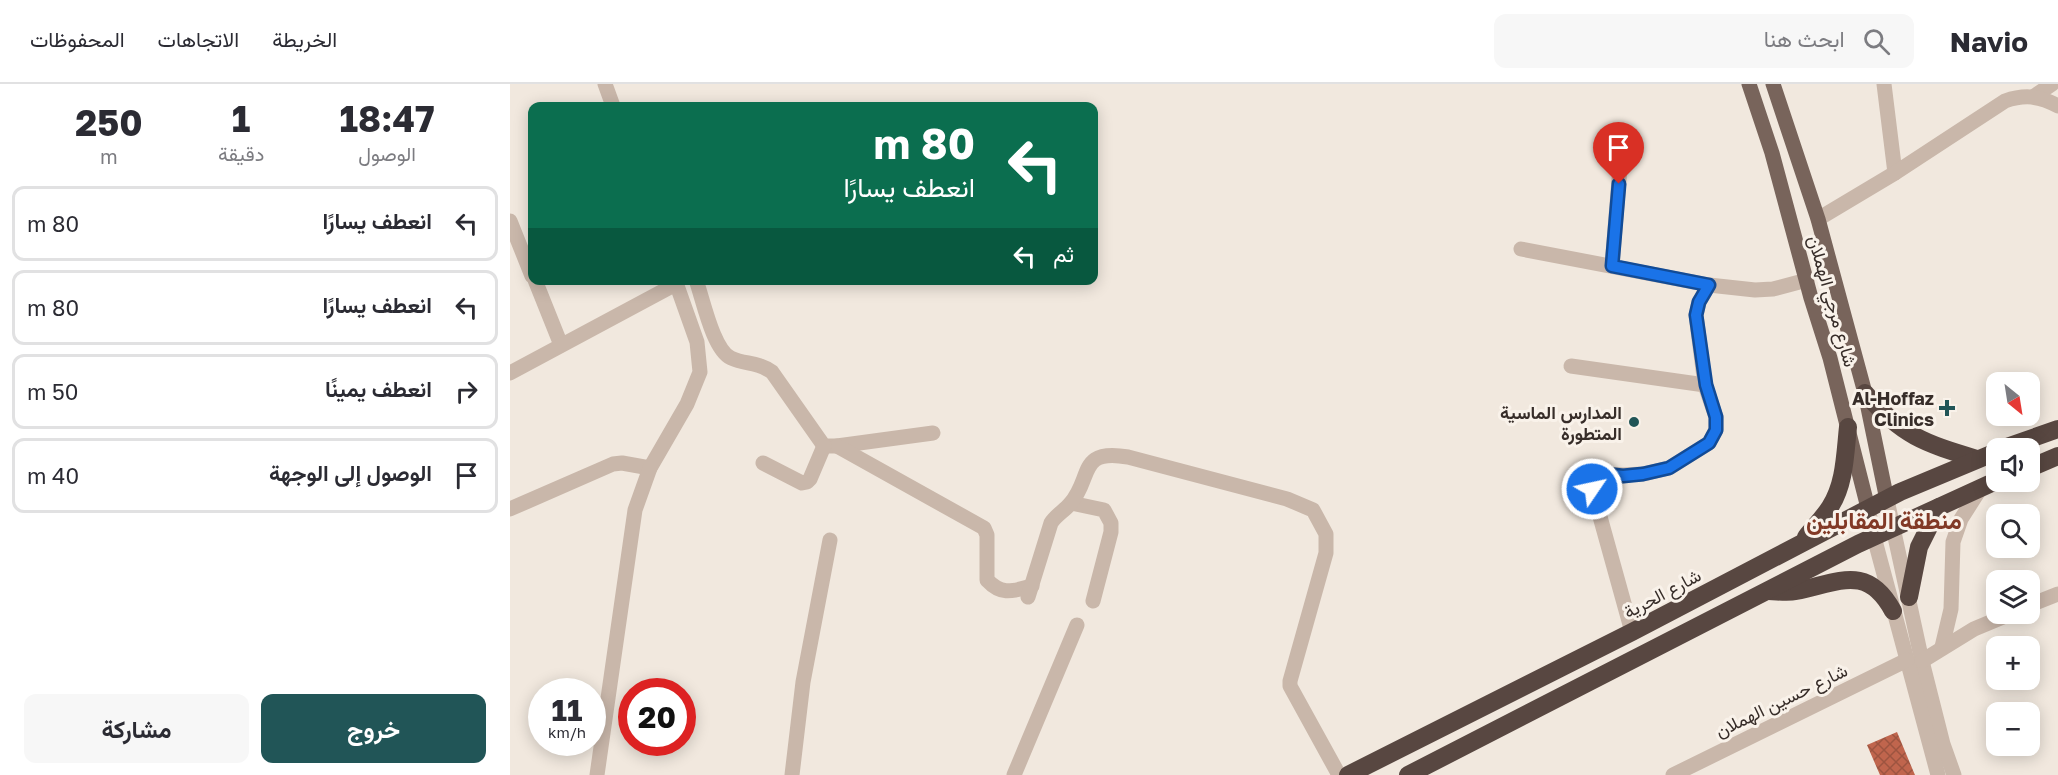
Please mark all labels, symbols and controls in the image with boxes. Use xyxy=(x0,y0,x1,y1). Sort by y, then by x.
search box xyxy=(1494,14,1914,68)
text: ابحث هنا xyxy=(1764,25,1845,52)
icon: search xyxy=(1860,25,1893,58)
text: Navio xyxy=(1950,25,2028,58)
text: المحفوظات xyxy=(30,26,125,52)
text: الاتجاهات xyxy=(158,26,239,52)
text: الخريطة xyxy=(272,26,337,52)
text: 1 xyxy=(232,97,250,140)
text: 18:47 xyxy=(339,97,435,140)
text: 250 xyxy=(75,101,143,144)
text: 80 m xyxy=(874,118,975,168)
pin xyxy=(1593,122,1644,184)
icon: left xyxy=(996,126,1074,204)
icon: arrive xyxy=(1602,131,1635,164)
text: دقيقة xyxy=(218,141,264,165)
text: الوصول xyxy=(358,141,416,165)
text: m xyxy=(100,144,118,168)
text: انعطف يسارًا xyxy=(844,171,975,203)
text: انعطف يسارًا xyxy=(322,207,432,234)
icon: left xyxy=(450,207,483,240)
text: 80 m xyxy=(27,210,79,237)
street label: شارع مرجي الهملان xyxy=(1799,233,1862,371)
icon: left xyxy=(1008,240,1041,273)
text: ثم xyxy=(1053,240,1074,267)
text: انعطف يسارًا xyxy=(322,291,432,318)
icon: left xyxy=(450,291,483,324)
text: 80 m xyxy=(27,294,79,321)
north arrow xyxy=(1986,372,2040,426)
map controls xyxy=(1986,372,2040,756)
text: انعطف يمينًا xyxy=(325,375,432,402)
icon: right xyxy=(450,375,483,408)
text: 50 m xyxy=(27,378,78,405)
place label: Al-Hoffaz Clinics xyxy=(1852,387,1934,430)
marker: Al-Hoffaz Clinics xyxy=(1938,399,1956,417)
place label: المدارس الماسية المتطورة xyxy=(1500,401,1622,445)
marker: المدارس الماسية المتطورة xyxy=(1627,415,1641,429)
button: sound xyxy=(1986,438,2040,492)
position arrow xyxy=(1560,457,1624,521)
text: الوصول إلى الوجهة xyxy=(269,459,432,486)
icon: arrive xyxy=(450,459,483,492)
text: 40 m xyxy=(27,462,79,489)
button: search xyxy=(1986,504,2040,558)
district label: منطقة المقابلين xyxy=(1806,505,1962,535)
street label: شارع الحرية xyxy=(1620,564,1705,624)
button: layers xyxy=(1986,570,2040,624)
button: + xyxy=(1986,636,2040,690)
street label: شارع حسين الهملان xyxy=(1711,658,1852,743)
speed limit sign: 20 xyxy=(618,678,696,756)
text: 11 xyxy=(552,692,582,728)
button: مشاركة xyxy=(24,694,249,763)
button: خروج xyxy=(261,694,486,763)
button: − xyxy=(1986,702,2040,756)
text: km/h xyxy=(548,723,586,741)

